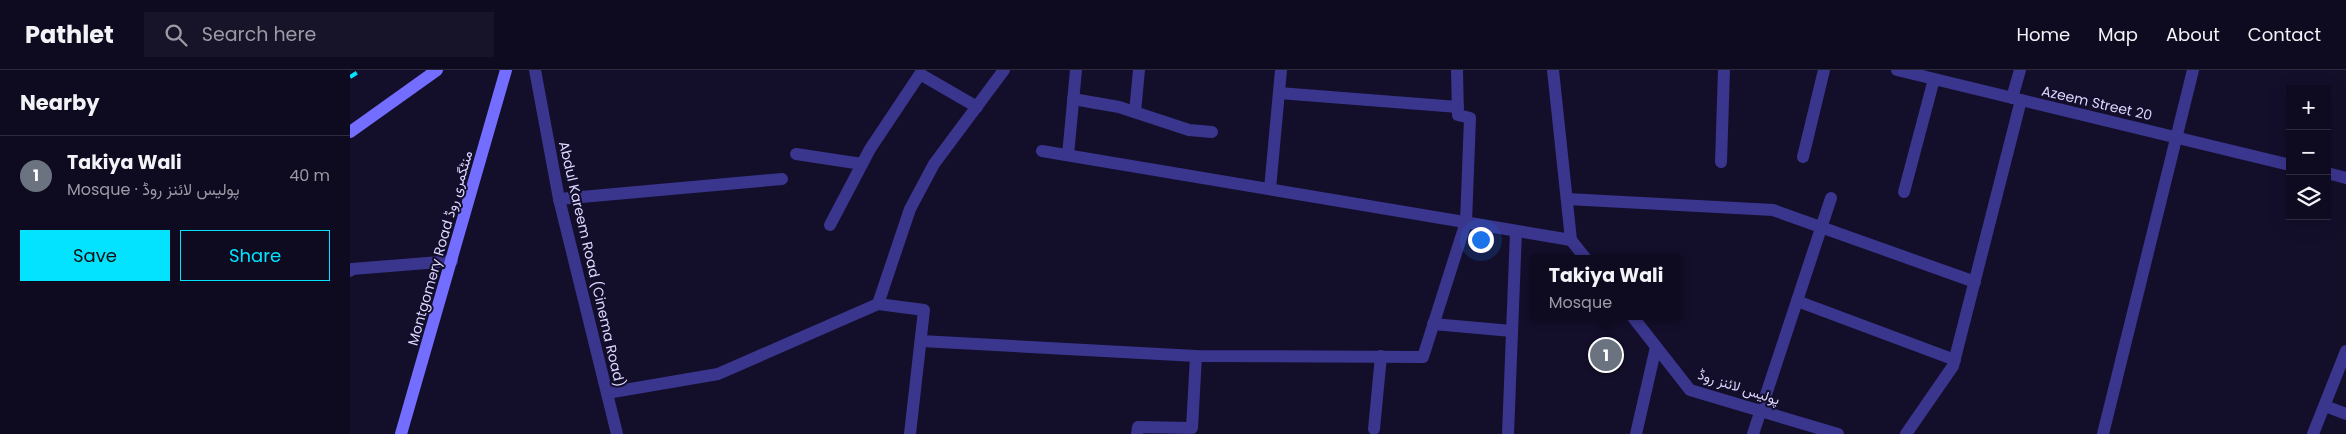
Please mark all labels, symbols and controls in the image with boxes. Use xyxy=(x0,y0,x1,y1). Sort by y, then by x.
search box xyxy=(144,12,494,57)
text: Pathlet xyxy=(25,18,114,51)
icon: search xyxy=(162,21,190,49)
text: Search here xyxy=(202,21,316,48)
text: Home xyxy=(2016,22,2070,47)
text: Map xyxy=(2098,22,2138,47)
text: About xyxy=(2166,22,2220,47)
text: Contact xyxy=(2248,22,2321,47)
street label: Azeem Street 20 xyxy=(2040,81,2154,125)
map controls xyxy=(2286,85,2331,220)
button: + xyxy=(2286,85,2331,130)
text: Nearby xyxy=(20,88,100,117)
button: − xyxy=(2286,130,2331,175)
street label: Abdul Kareem Road (Cinema Road) xyxy=(554,139,630,389)
street label: Montgomery Road منٹگمری روڈ xyxy=(403,148,477,348)
text: Takiya Wali xyxy=(67,149,182,176)
text: 1 xyxy=(33,164,39,187)
text: 40 m xyxy=(289,164,330,187)
button: layers xyxy=(2286,175,2331,220)
text: Mosque · پولیس لائنز روڈ xyxy=(67,178,240,201)
your location xyxy=(1468,227,1494,253)
button: Save xyxy=(20,230,170,281)
button: Share xyxy=(180,230,330,281)
popup xyxy=(1531,255,1681,320)
text: Takiya Wali xyxy=(1549,262,1663,289)
text: Mosque xyxy=(1549,291,1612,314)
pin: 1 xyxy=(1590,336,1622,374)
street label: پولیس لائنز روڈ xyxy=(1695,364,1783,410)

